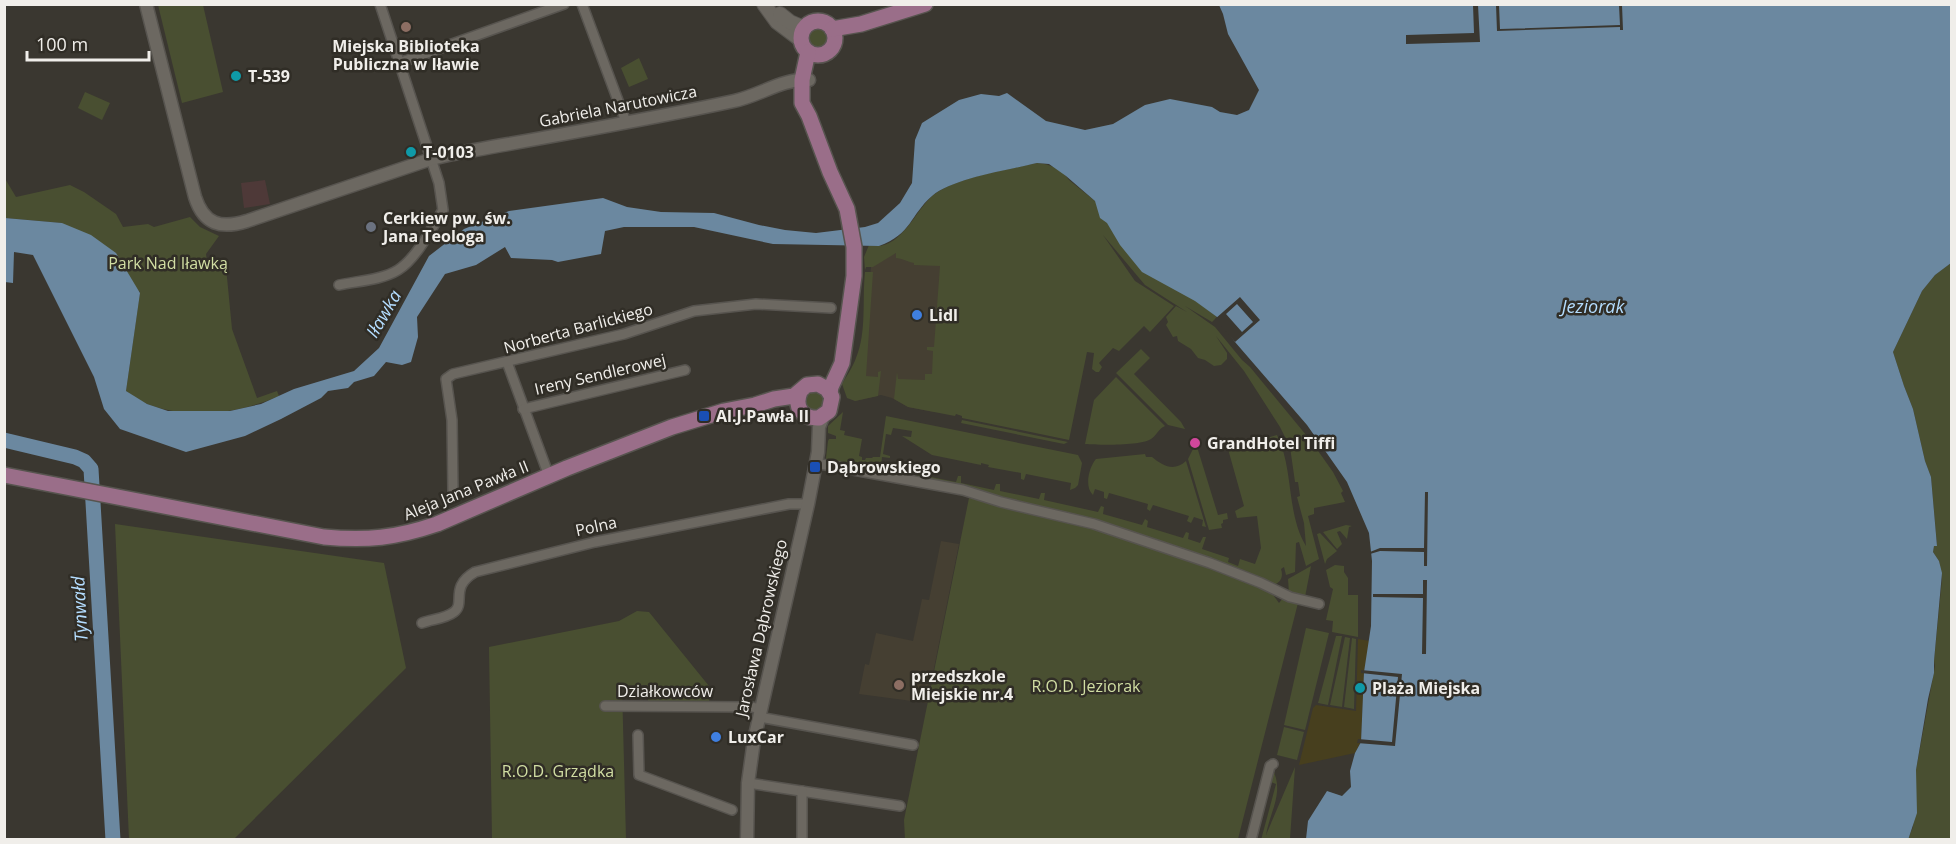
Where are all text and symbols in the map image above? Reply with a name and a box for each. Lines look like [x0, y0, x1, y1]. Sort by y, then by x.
marker: Miejska Biblioteka Publiczna w Iławie [399, 20, 413, 34]
scale bar [27, 24, 148, 62]
text: 100 m [36, 32, 88, 56]
place label: Miejska Biblioteka Publiczna w Iławie [332, 35, 480, 75]
place label: T-539 [248, 65, 290, 87]
marker: T-539 [229, 69, 243, 83]
street label: Gabriela Narutowicza [537, 80, 699, 132]
place label: T-0103 [423, 141, 474, 163]
marker: T-0103 [404, 145, 418, 159]
place label: Cerkiew pw. św. Jana Teologa [381, 207, 511, 247]
marker: Cerkiew pw. św. Jana Teologa [364, 220, 378, 234]
park label: Park Nad Iławką [108, 252, 228, 274]
water label: Iławka [360, 285, 406, 342]
water label: Jeziorak [1559, 294, 1625, 318]
street label: Norberta Barlickiego [501, 298, 655, 358]
place label: Lidl [929, 304, 958, 326]
marker: Lidl [910, 308, 924, 322]
street label: Ireny Sendlerowej [532, 348, 668, 400]
place label: Al.J.Pawła II [716, 405, 809, 427]
marker: Al.J.Pawła II [697, 409, 711, 423]
place label: GrandHotel Tiffi [1207, 432, 1335, 454]
marker: GrandHotel Tiffi [1188, 436, 1202, 450]
street label: Aleja Jana Pawła II [400, 455, 532, 525]
place label: Dąbrowskiego [827, 456, 941, 478]
marker: Dąbrowskiego [808, 460, 822, 474]
street label: Polna [573, 511, 619, 541]
street label: Jarosława Dąbrowskiego [729, 537, 792, 721]
water label: Tynwałd [65, 575, 93, 642]
place label: przedszkole Miejskie nr.4 [911, 665, 1013, 705]
park label: R.O.D. Jeziorak [1032, 675, 1141, 697]
place label: Plaża Miejska [1372, 677, 1480, 699]
marker: przedszkole Miejskie nr.4 [892, 678, 906, 692]
street label: Działkowców [617, 680, 714, 702]
marker: Plaża Miejska [1353, 681, 1367, 695]
place label: LuxCar [728, 726, 784, 748]
marker: LuxCar [709, 730, 723, 744]
park label: R.O.D. Grządka [502, 760, 614, 782]

